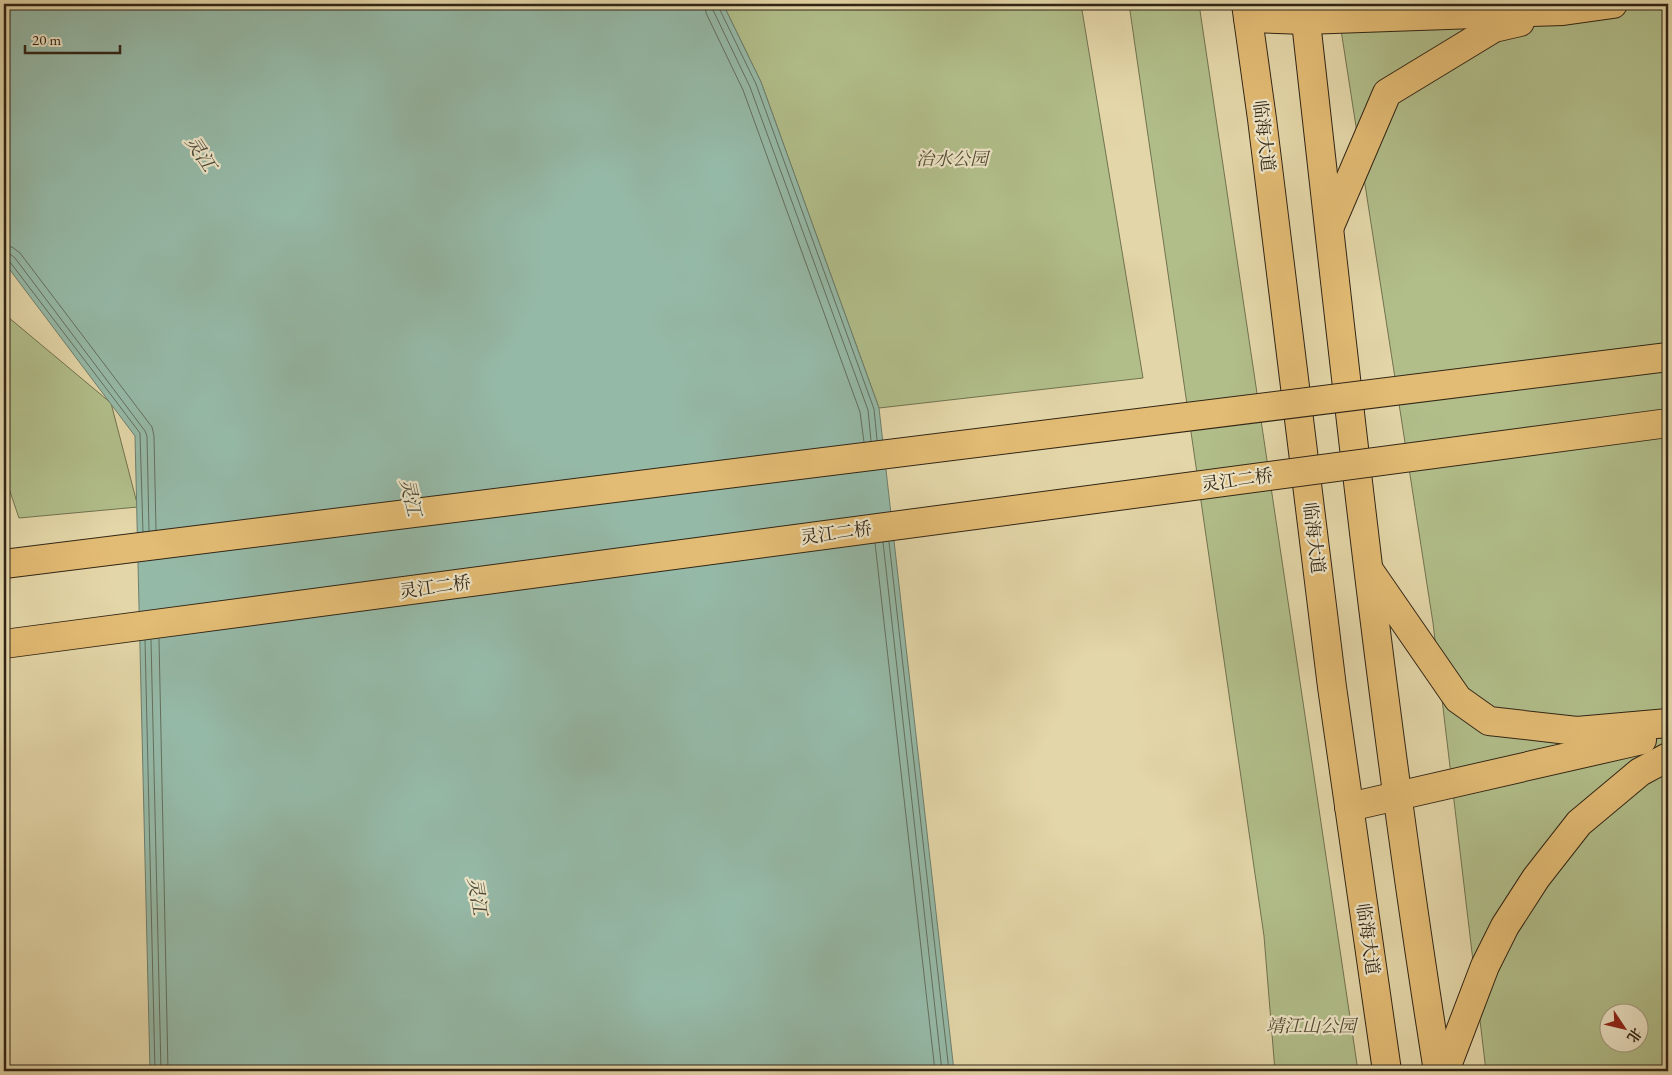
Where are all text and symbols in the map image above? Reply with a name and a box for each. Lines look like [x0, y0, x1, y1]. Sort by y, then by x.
scale bar [25, 22, 120, 54]
text: 20 m [32, 30, 61, 49]
street label: 临海大道 [1249, 99, 1280, 173]
water label: 灵江 [180, 131, 223, 179]
park label: 治水公园 [916, 147, 991, 170]
street label: 灵江二桥 [1200, 463, 1274, 496]
water label: 灵江 [394, 476, 428, 521]
street label: 临海大道 [1299, 501, 1330, 575]
street label: 灵江二桥 [799, 516, 873, 549]
street label: 灵江二桥 [398, 570, 472, 603]
water label: 灵江 [462, 875, 493, 920]
street label: 临海大道 [1352, 902, 1385, 976]
north arrow [1600, 1002, 1650, 1052]
park label: 靖江山公园 [1266, 1014, 1359, 1037]
text: 北 [1623, 1025, 1646, 1046]

